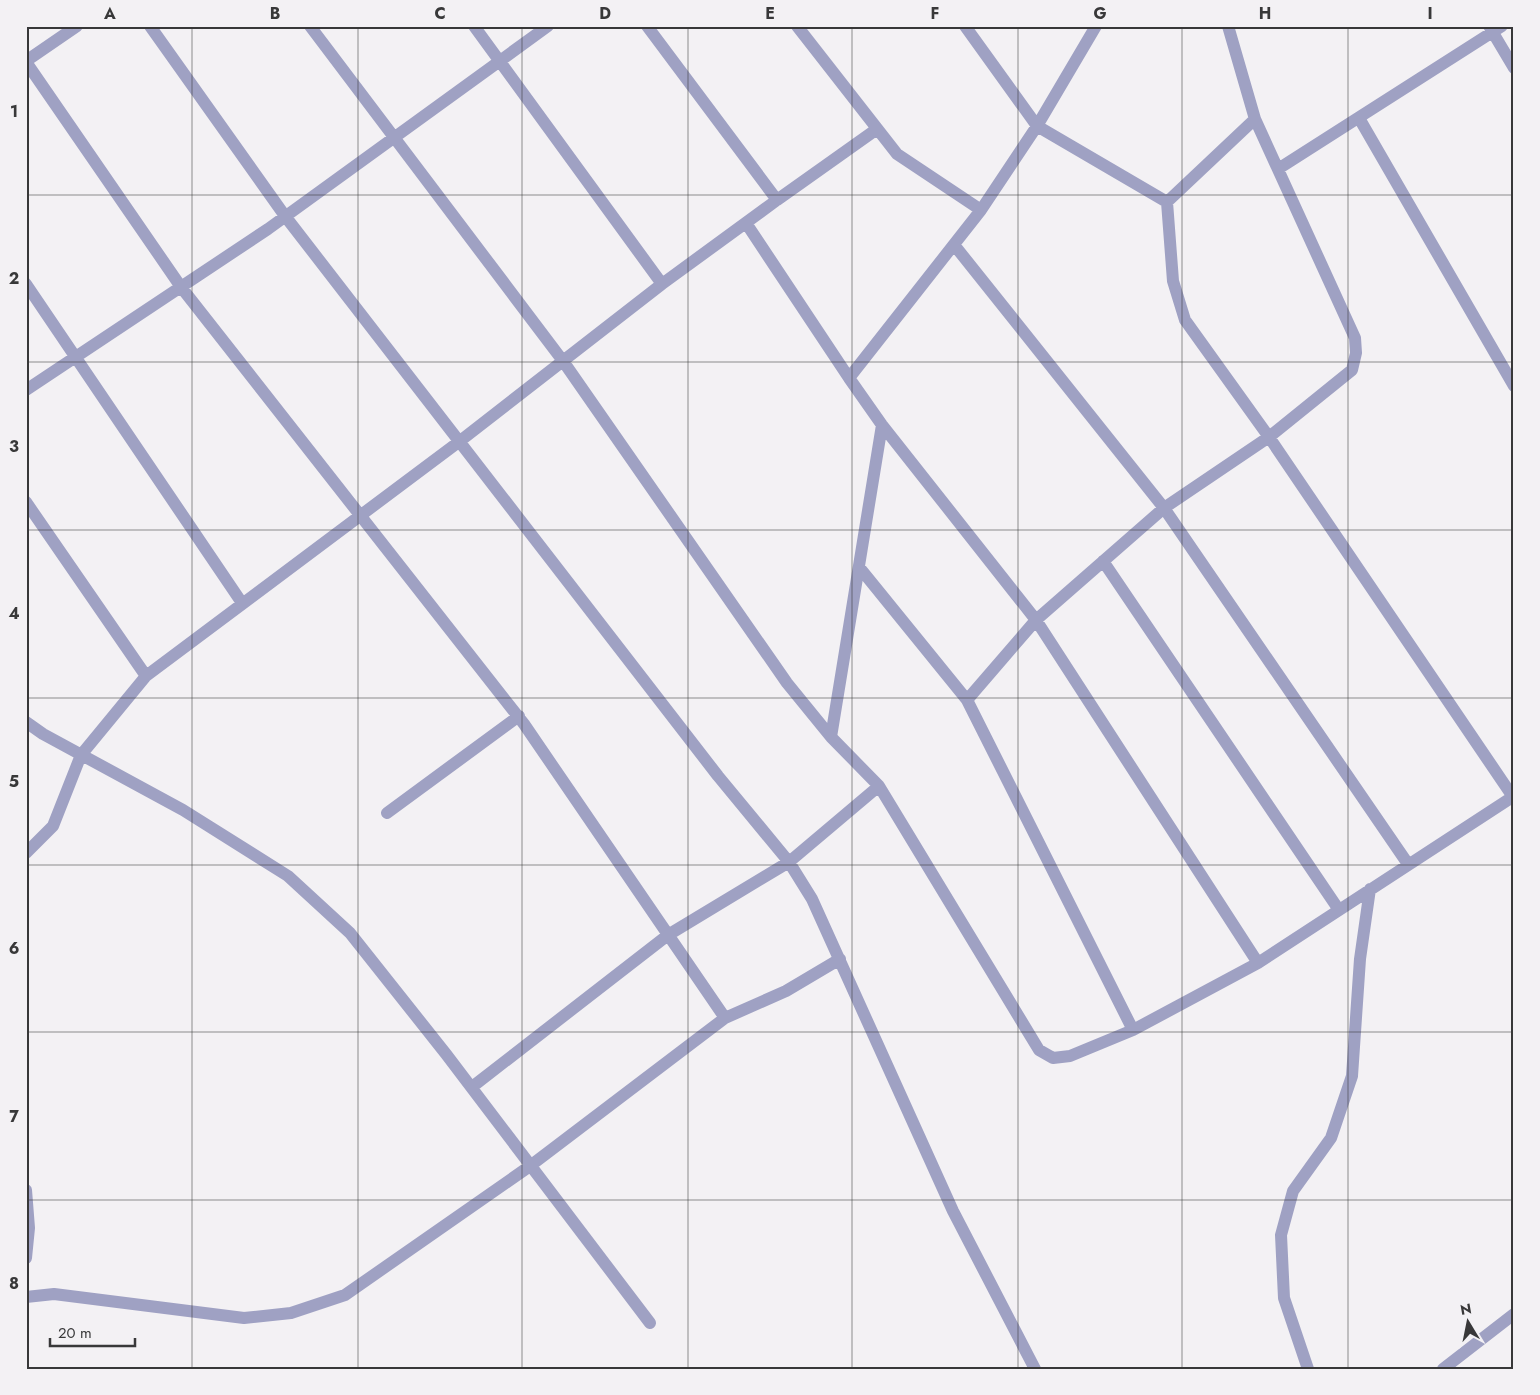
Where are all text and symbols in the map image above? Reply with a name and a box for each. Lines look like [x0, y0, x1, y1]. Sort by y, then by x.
text: A [103, 2, 116, 25]
text: B [270, 2, 280, 25]
text: C [434, 2, 446, 25]
text: D [599, 2, 611, 25]
text: E [765, 2, 775, 25]
text: F [931, 2, 939, 25]
text: G [1093, 2, 1107, 25]
text: H [1259, 2, 1271, 25]
text: I [1427, 2, 1433, 25]
text: 1 [10, 100, 18, 123]
text: 2 [9, 267, 19, 290]
text: 3 [9, 435, 19, 458]
text: 4 [8, 602, 20, 625]
text: 5 [9, 770, 19, 793]
text: 6 [9, 937, 19, 960]
text: 7 [9, 1105, 19, 1128]
text: 8 [9, 1272, 19, 1295]
north arrow [1442, 1298, 1492, 1348]
text: N [1459, 1298, 1473, 1320]
scale bar [50, 1315, 135, 1347]
text: 20 m [58, 1322, 92, 1344]

